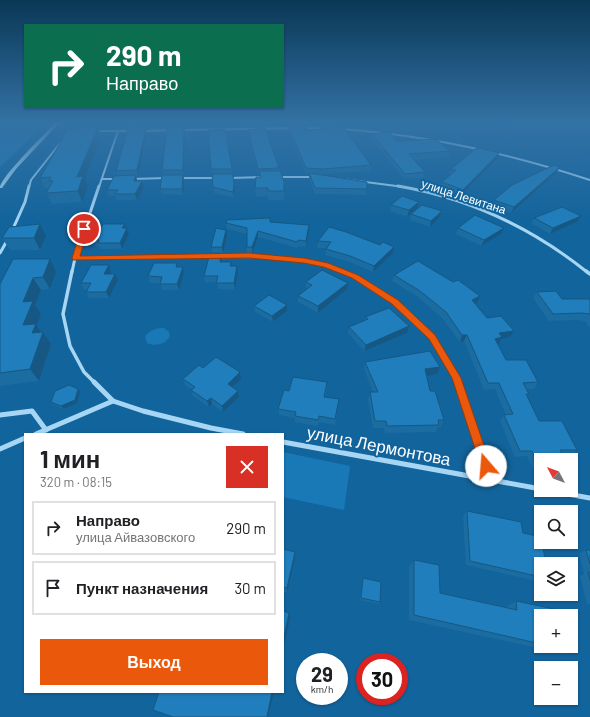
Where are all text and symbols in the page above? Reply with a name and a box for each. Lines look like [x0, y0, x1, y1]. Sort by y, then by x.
text: 290 m [106, 38, 182, 72]
icon: right [40, 40, 92, 92]
text: Направо [106, 72, 178, 94]
street label: улица Левитана [420, 176, 508, 217]
pin [67, 212, 101, 246]
icon: arrive [73, 218, 95, 240]
street label: улица Лермонтова [305, 421, 453, 469]
text: 1 мин [40, 444, 100, 473]
position arrow [465, 445, 507, 487]
button: close [226, 446, 268, 488]
north arrow [534, 453, 578, 497]
map controls [534, 453, 578, 705]
text: 320 m · 08:15 [40, 474, 112, 490]
button: search [534, 505, 578, 549]
text: Направо [76, 511, 140, 529]
icon: right [42, 517, 64, 539]
text: 290 m [226, 519, 266, 537]
text: улица Айвазовского [76, 529, 195, 545]
button: layers [534, 557, 578, 601]
icon: arrive [42, 577, 64, 599]
text: Пункт назначения [76, 579, 208, 597]
text: 30 m [234, 579, 266, 597]
button: + [534, 609, 578, 653]
button: Выход [40, 639, 268, 685]
speed limit sign: 30 [356, 653, 408, 705]
button: − [534, 661, 578, 705]
text: 29 [311, 662, 333, 686]
text: km/h [311, 683, 333, 695]

